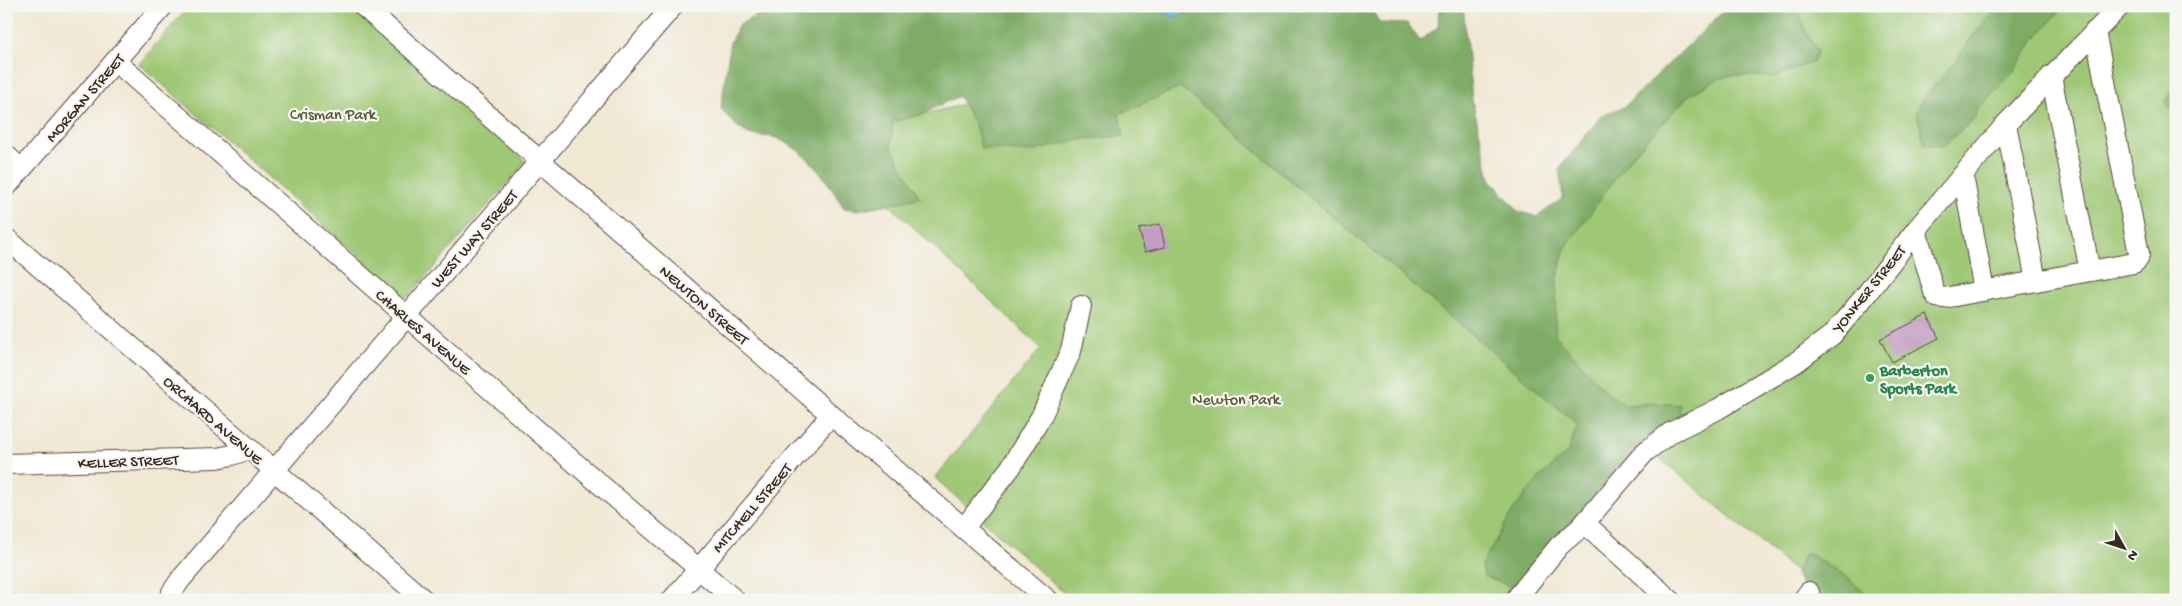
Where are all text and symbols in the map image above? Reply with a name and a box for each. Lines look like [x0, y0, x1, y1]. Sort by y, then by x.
street label: MORGAN STREET [43, 51, 131, 147]
park label: Crisman Park [290, 107, 378, 126]
street label: WEST WAY STREET [428, 187, 524, 293]
street label: YONKER STREET [1829, 242, 1912, 339]
street label: NEWTON STREET [654, 263, 752, 351]
street label: CHARLES AVENUE [370, 287, 474, 381]
place label: Barberton Sports Park [1879, 363, 1958, 400]
marker: Barberton Sports Park [1864, 372, 1876, 384]
street label: ORCHARD AVENUE [158, 373, 266, 471]
park label: Newton Park [1192, 392, 1282, 411]
street label: KELLER STREET [77, 452, 180, 475]
street label: MITCHELL STREET [710, 460, 798, 558]
north arrow [2100, 524, 2150, 574]
text: N [2123, 546, 2141, 564]

